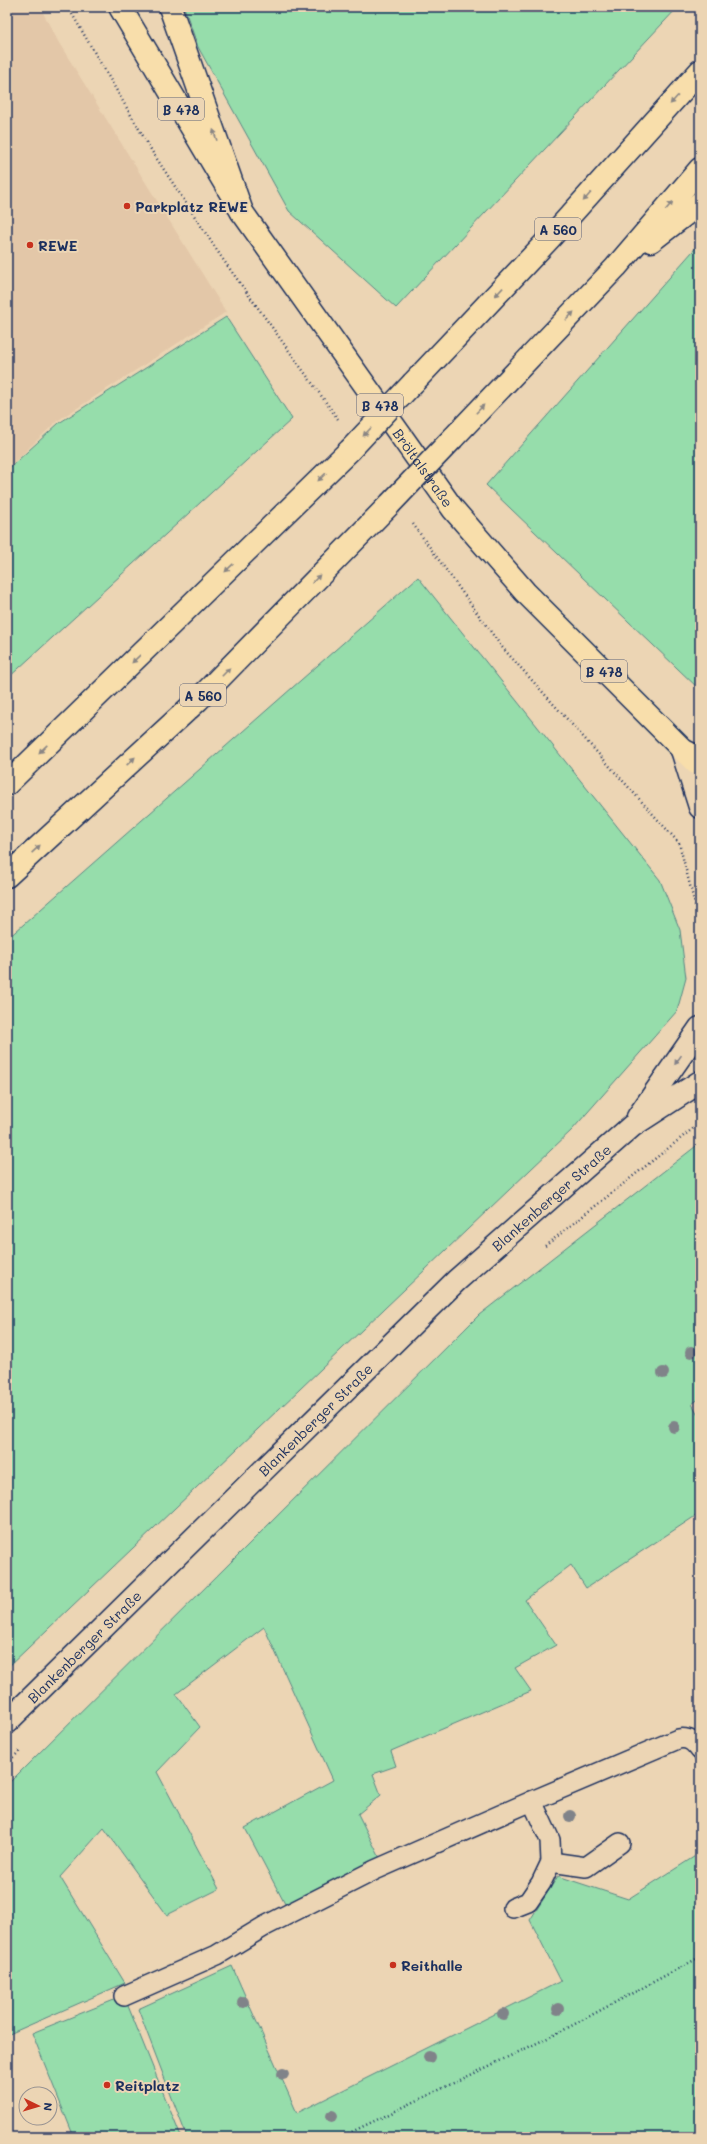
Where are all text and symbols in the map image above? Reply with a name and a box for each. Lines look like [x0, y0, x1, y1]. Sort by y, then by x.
one-way arrow [669, 95, 679, 105]
road number: B 478 [158, 98, 204, 120]
one-way arrow [212, 129, 218, 141]
one-way arrow [583, 192, 592, 201]
place label: Parkplatz REWE [135, 197, 248, 216]
one-way arrow [664, 200, 673, 211]
marker: Parkplatz REWE [122, 201, 132, 211]
road number: A 560 [535, 218, 581, 240]
place label: REWE [38, 236, 78, 255]
marker: REWE [25, 240, 35, 250]
one-way arrow [494, 287, 504, 297]
one-way arrow [565, 311, 574, 320]
road number: B 478 [357, 394, 403, 416]
one-way arrow [475, 405, 484, 414]
street label: Bröltalstraße [389, 424, 458, 511]
one-way arrow [362, 427, 371, 437]
one-way arrow [317, 472, 327, 482]
one-way arrow [224, 563, 234, 573]
one-way arrow [311, 574, 321, 584]
one-way arrow [131, 654, 141, 664]
road number: B 478 [581, 660, 627, 682]
one-way arrow [221, 667, 230, 677]
road number: A 560 [180, 684, 226, 706]
one-way arrow [38, 745, 48, 754]
one-way arrow [126, 757, 137, 766]
one-way arrow [31, 845, 41, 854]
one-way arrow [674, 1055, 682, 1066]
street label: Blankenberger Straße [487, 1140, 615, 1255]
street label: Blankenberger Straße [254, 1359, 376, 1480]
street label: Blankenberger Straße [23, 1586, 145, 1707]
place label: Reithalle [401, 1956, 463, 1975]
marker: Reithalle [388, 1960, 398, 1970]
place label: Reitplatz [115, 2076, 179, 2095]
marker: Reitplatz [102, 2080, 112, 2090]
north arrow [18, 2086, 58, 2126]
text: N [41, 2102, 56, 2112]

